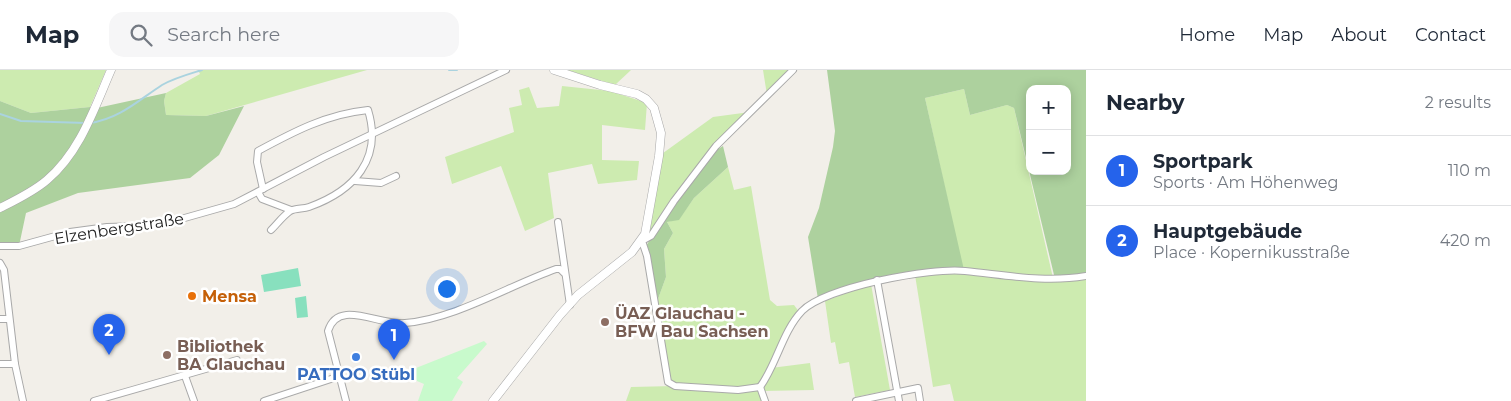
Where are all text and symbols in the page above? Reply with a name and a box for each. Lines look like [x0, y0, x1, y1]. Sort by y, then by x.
search box [109, 12, 459, 57]
text: Map [25, 20, 79, 49]
icon: search [127, 21, 155, 49]
text: Search here [167, 23, 280, 46]
text: Home [1179, 24, 1235, 46]
text: Map [1263, 24, 1303, 46]
text: About [1331, 24, 1387, 46]
text: Contact [1415, 24, 1486, 46]
map controls [1026, 85, 1071, 175]
button: + [1026, 85, 1071, 130]
text: Nearby [1106, 90, 1185, 115]
text: 2 results [1425, 93, 1491, 112]
button: − [1026, 130, 1071, 175]
text: Sportpark [1153, 150, 1253, 173]
text: 1 [1119, 161, 1125, 180]
text: 110 m [1448, 161, 1491, 180]
text: Sports · Am Höhenweg [1153, 173, 1338, 192]
street label: Elzenbergstraße [53, 209, 185, 248]
text: Hauptgebäude [1153, 220, 1302, 243]
text: 2 [1117, 231, 1127, 250]
text: 420 m [1440, 231, 1491, 250]
text: Place · Kopernikusstraße [1153, 243, 1350, 262]
your location [434, 276, 460, 302]
place label: Mensa [202, 287, 257, 306]
marker: Mensa [186, 290, 198, 302]
place label: ÜAZ Glauchau - BFW Bau Sachsen [615, 304, 768, 341]
pin: 2 [93, 314, 125, 355]
marker: ÜAZ Glauchau - BFW Bau Sachsen [599, 316, 611, 328]
pin: 1 [378, 319, 410, 360]
place label: Bibliothek BA Glauchau [177, 337, 285, 374]
marker: Bibliothek BA Glauchau [161, 349, 173, 361]
marker: PATTOO Stübl [350, 351, 362, 363]
place label: PATTOO Stübl [297, 365, 415, 384]

